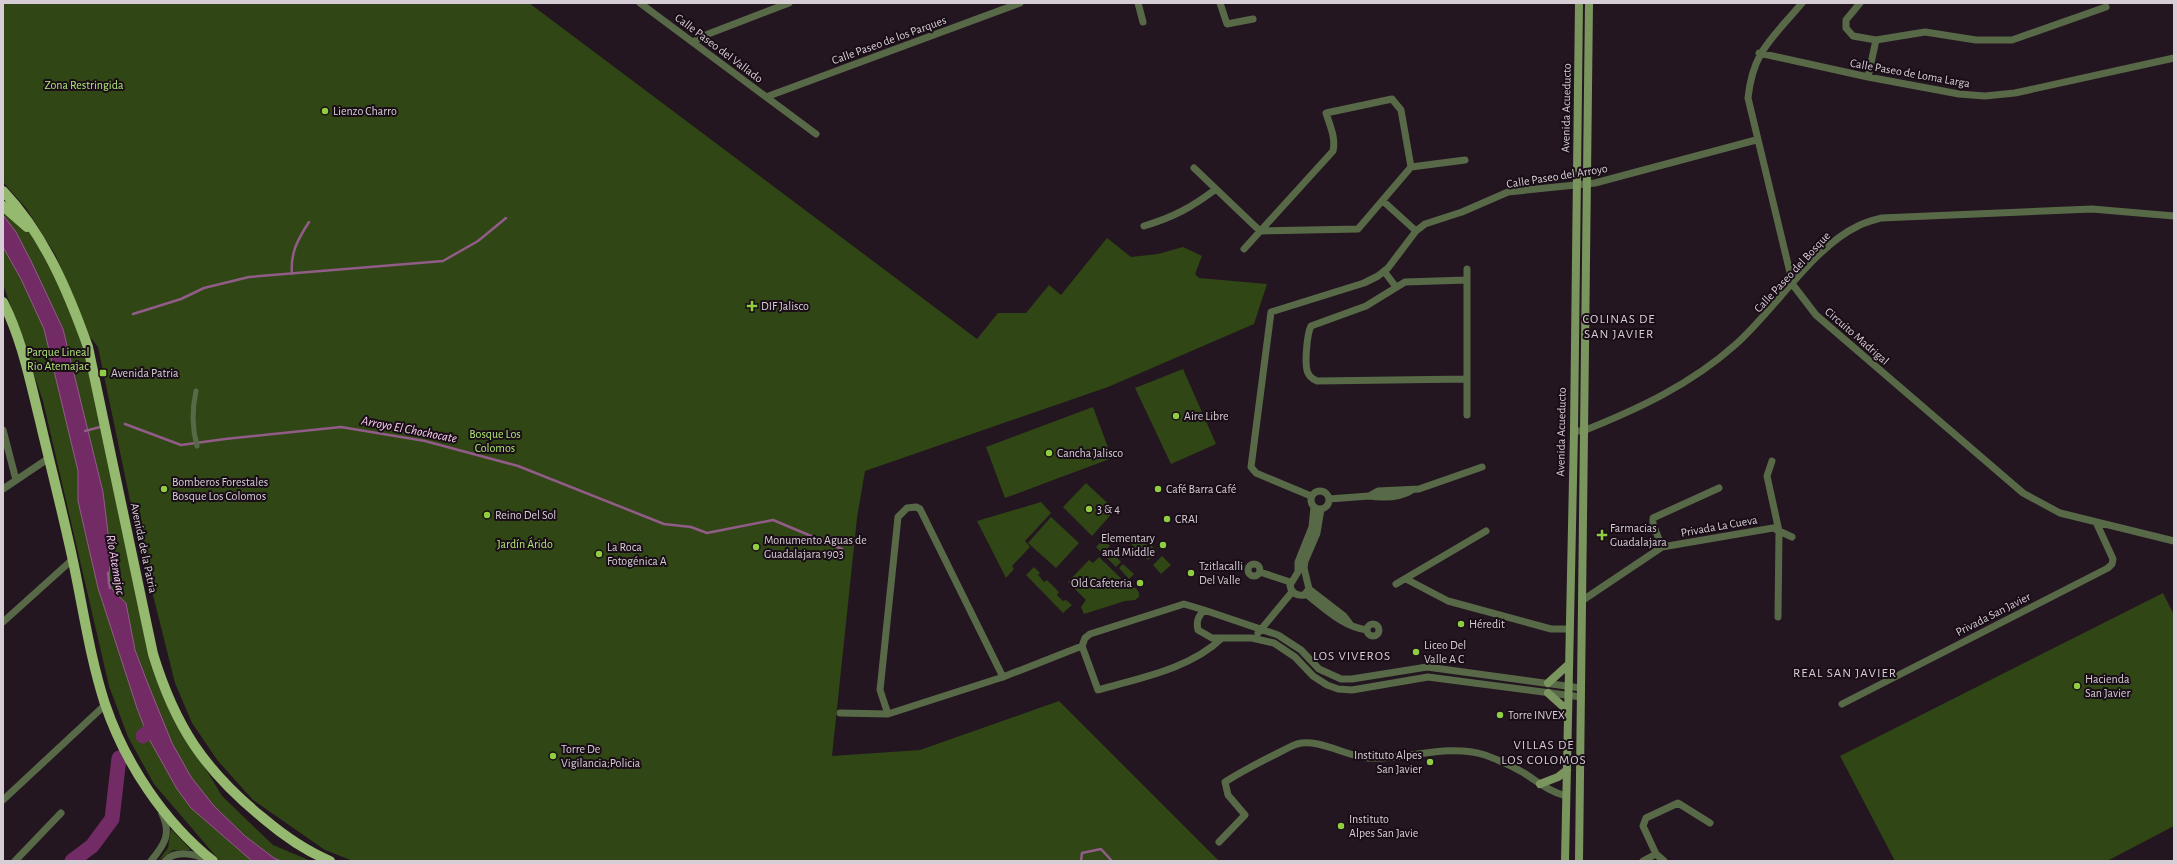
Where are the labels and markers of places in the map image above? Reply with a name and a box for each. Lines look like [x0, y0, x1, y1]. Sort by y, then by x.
place label: Lienzo Charro [333, 105, 397, 117]
marker: Lienzo Charro [320, 106, 330, 116]
marker: DIF Jalisco [746, 300, 758, 312]
place label: DIF Jalisco [761, 300, 809, 312]
place label: Avenida Patria [111, 367, 179, 379]
marker: Avenida Patria [98, 368, 108, 378]
place label: Aire Libre [1184, 410, 1229, 422]
marker: Aire Libre [1171, 411, 1181, 421]
place label: Cancha Jalisco [1057, 447, 1123, 459]
marker: Cancha Jalisco [1044, 448, 1054, 458]
place label: Bomberos Forestales Bosque Los Colomos [172, 476, 268, 502]
place label: Café Barra Café [1166, 483, 1236, 495]
marker: Bomberos Forestales Bosque Los Colomos [159, 484, 169, 494]
marker: Café Barra Café [1153, 484, 1163, 494]
place label: 3 & 4 [1097, 503, 1120, 515]
marker: 3 & 4 [1084, 504, 1094, 514]
place label: Reino Del Sol [495, 509, 556, 521]
marker: Reino Del Sol [482, 510, 492, 520]
place label: CRAI [1175, 513, 1198, 525]
marker: CRAI [1162, 514, 1172, 524]
place label: Farmacias Guadalajara [1610, 522, 1667, 549]
marker: Farmacias Guadalajara [1597, 530, 1607, 540]
place label: Elementary and Middle [1101, 532, 1155, 558]
place label: Monumento Aguas de Guadalajara 1903 [764, 534, 867, 561]
marker: Elementary and Middle [1158, 540, 1168, 550]
place label: La Roca Fotogénica A [607, 541, 667, 567]
marker: Monumento Aguas de Guadalajara 1903 [751, 542, 761, 552]
marker: La Roca Fotogénica A [594, 549, 604, 559]
place label: Tzitlacalli Del Valle [1199, 560, 1243, 586]
marker: Tzitlacalli Del Valle [1186, 568, 1196, 578]
place label: Old Cafeteria [1071, 577, 1132, 589]
marker: Old Cafeteria [1135, 578, 1145, 588]
place label: Héredit [1469, 618, 1505, 630]
marker: Héredit [1456, 619, 1466, 629]
place label: Liceo Del Valle A C [1424, 639, 1466, 665]
marker: Liceo Del Valle A C [1411, 647, 1421, 657]
place label: Hacienda San Javier [2085, 673, 2130, 699]
marker: Hacienda San Javier [2072, 681, 2082, 691]
place label: Torre INVEX [1508, 709, 1565, 721]
marker: Torre INVEX [1495, 710, 1505, 720]
place label: Torre De Vigilancia;Policia [561, 743, 641, 769]
place label: Instituto Alpes San Javier [1354, 749, 1422, 775]
marker: Torre De Vigilancia;Policia [548, 751, 558, 761]
marker: Instituto Alpes San Javier [1425, 757, 1435, 767]
place label: Instituto Alpes San Javie [1349, 813, 1418, 839]
marker: Instituto Alpes San Javie [1336, 821, 1346, 831]

